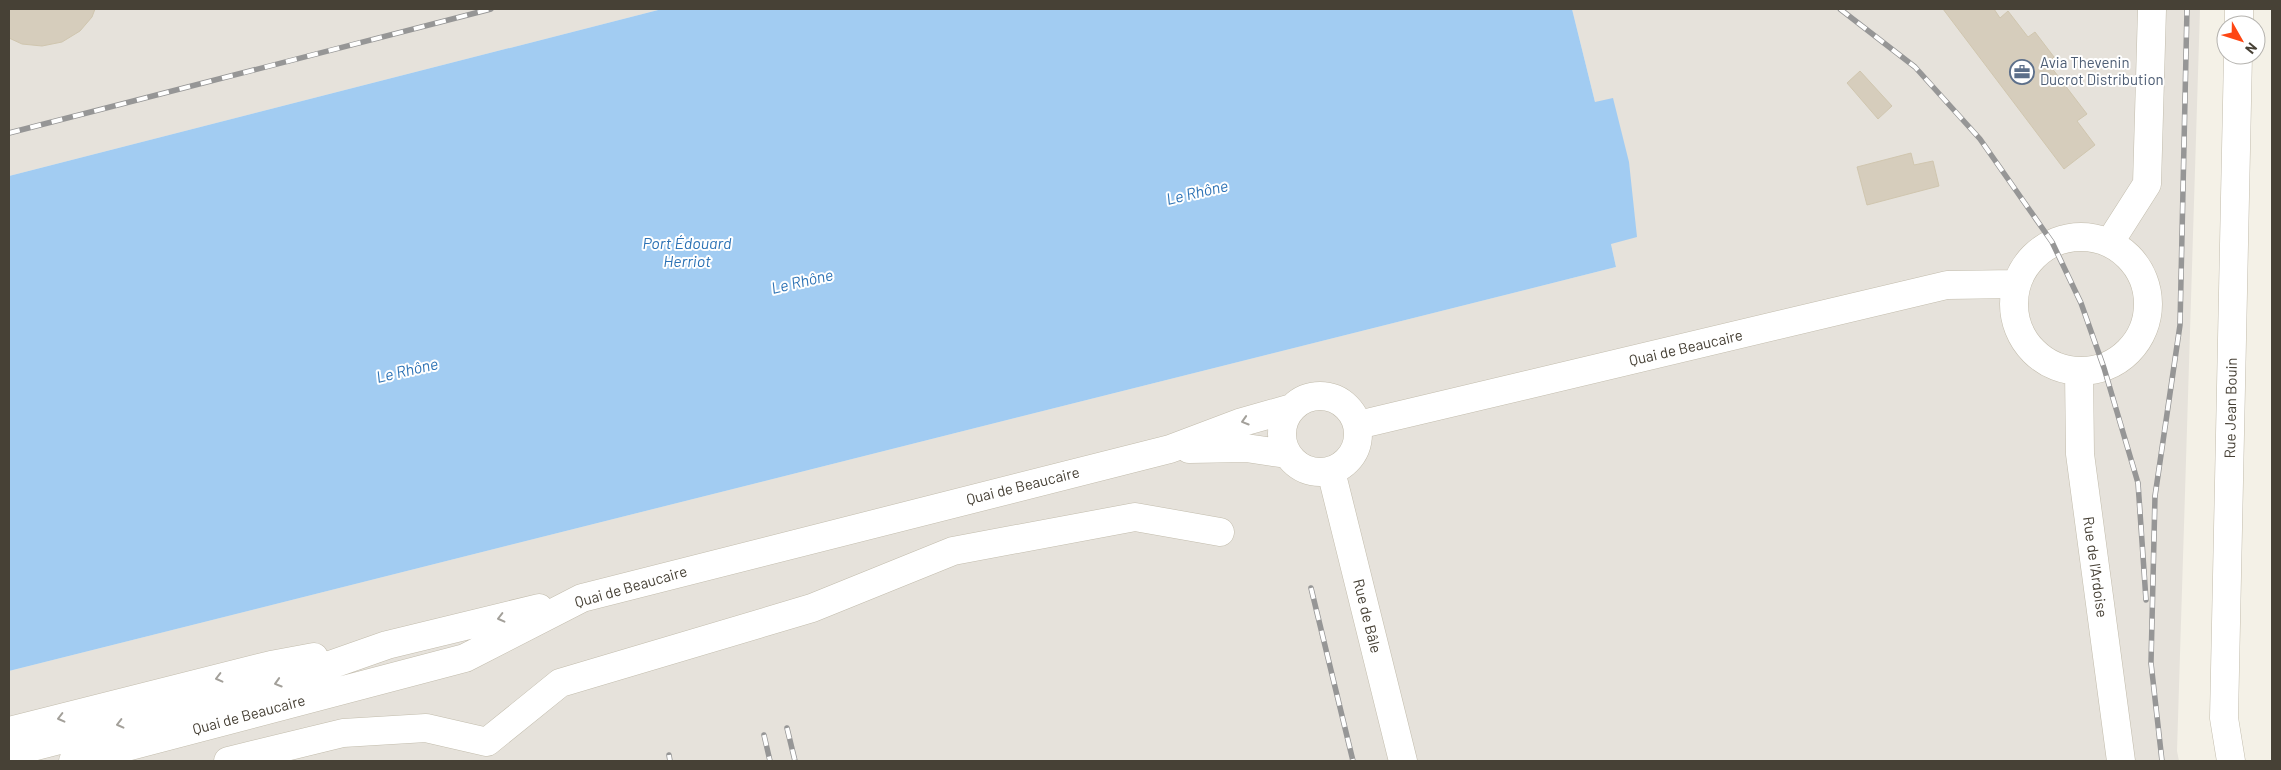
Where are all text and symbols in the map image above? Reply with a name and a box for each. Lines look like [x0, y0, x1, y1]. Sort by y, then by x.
north arrow [2216, 15, 2266, 65]
text: N [2242, 40, 2261, 57]
place label: Avia Thevenin Ducrot Distribution [2040, 53, 2164, 88]
office icon: Avia Thevenin Ducrot Distribution [2009, 59, 2035, 85]
water label: Le Rhône [1164, 175, 1230, 208]
water label: Port Édouard Herriot [642, 233, 732, 270]
water label: Le Rhône [769, 264, 835, 297]
street label: Quai de Beaucaire [1627, 325, 1744, 369]
water label: Le Rhône [374, 353, 440, 386]
street label: Rue Jean Bouin [2220, 357, 2240, 459]
one-way arrow [1242, 416, 1250, 426]
street label: Quai de Beaucaire [964, 462, 1081, 508]
street label: Rue de l'Ardoise [2080, 515, 2112, 619]
street label: Quai de Beaucaire [572, 561, 689, 611]
street label: Rue de Bâle [1350, 577, 1386, 655]
one-way arrow [496, 612, 505, 623]
one-way arrow [214, 672, 223, 683]
one-way arrow [274, 678, 282, 688]
street label: Quai de Beaucaire [190, 690, 307, 738]
one-way arrow [57, 712, 66, 723]
one-way arrow [116, 718, 125, 729]

